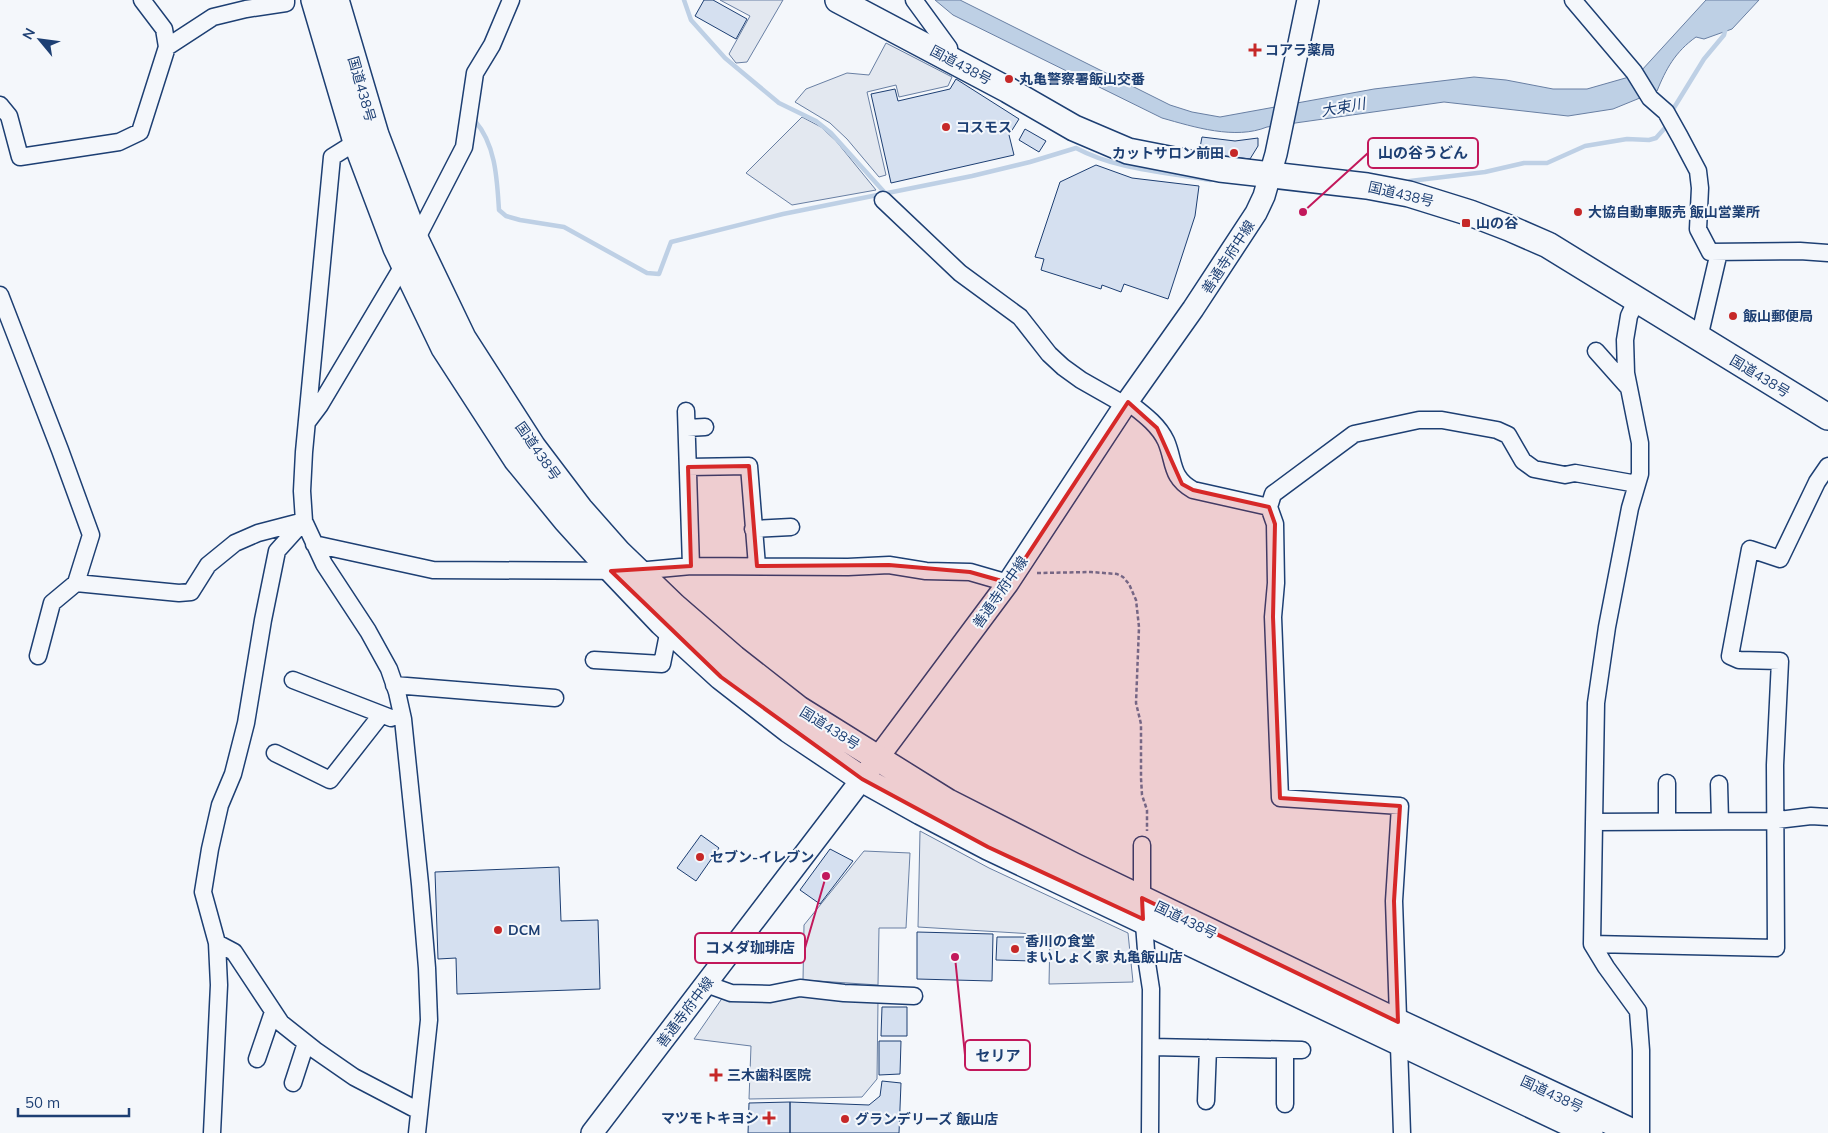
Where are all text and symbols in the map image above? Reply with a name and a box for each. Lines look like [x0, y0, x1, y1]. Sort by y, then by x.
north arrow [15, 15, 65, 65]
text: N [18, 25, 39, 43]
street label: 国道438号 [927, 41, 995, 89]
place label: コアラ薬局 [1265, 41, 1335, 59]
marker: コアラ薬局 [1249, 44, 1261, 56]
street label: 国道438号 [344, 54, 380, 124]
place label: 丸亀警察署飯山交番 [1019, 70, 1145, 88]
marker: 丸亀警察署飯山交番 [1003, 73, 1015, 85]
water label: 大束川 [1319, 93, 1369, 120]
place label: コスモス [956, 118, 1012, 136]
marker: コスモス [940, 121, 952, 133]
callout: 山の谷うどん [1368, 138, 1478, 168]
text: 山の谷うどん [1378, 143, 1468, 162]
place label: カットサロン前田 [1112, 144, 1224, 162]
marker: カットサロン前田 [1228, 147, 1240, 159]
street label: 国道438号 [1366, 178, 1436, 210]
place label: 大協自動車販売 飯山営業所 [1588, 203, 1760, 221]
marker: 大協自動車販売 飯山営業所 [1572, 206, 1584, 218]
place label: 山の谷 [1476, 214, 1519, 232]
street label: 善通寺府中線 [1198, 217, 1258, 297]
marker: 山の谷 [1460, 217, 1472, 229]
place label: 飯山郵便局 [1743, 307, 1813, 325]
marker: 飯山郵便局 [1727, 310, 1739, 322]
street label: 国道438号 [1727, 351, 1793, 401]
street label: 国道438号 [511, 418, 565, 484]
street label: 善通寺府中線 [969, 552, 1031, 632]
street label: 国道438号 [797, 703, 863, 753]
place label: セブン-イレブン [710, 848, 814, 866]
marker: セブン-イレブン [694, 851, 706, 863]
street label: 国道438号 [1152, 897, 1220, 943]
place label: DCM [508, 921, 540, 939]
marker: DCM [492, 924, 504, 936]
place label: 香川の食堂 まいしょく家 丸亀飯山店 [1025, 932, 1183, 966]
callout: コメダ珈琲店 [695, 933, 805, 963]
text: コメダ珈琲店 [705, 938, 795, 957]
marker: 香川の食堂 まいしょく家 丸亀飯山店 [1009, 943, 1021, 955]
street label: 善通寺府中線 [653, 973, 717, 1051]
callout: セリア [965, 1040, 1030, 1070]
text: セリア [975, 1046, 1021, 1065]
place label: 三木歯科医院 [727, 1066, 811, 1084]
marker: 三木歯科医院 [709, 1068, 723, 1082]
street label: 国道438号 [1518, 1072, 1586, 1116]
scale bar [18, 1086, 129, 1118]
text: 50 m [25, 1093, 60, 1112]
place label: マツモトキヨシ [661, 1109, 759, 1127]
place label: グランデリーズ 飯山店 [855, 1110, 998, 1128]
marker: マツモトキヨシ [763, 1112, 775, 1124]
marker: グランデリーズ 飯山店 [839, 1113, 851, 1125]

